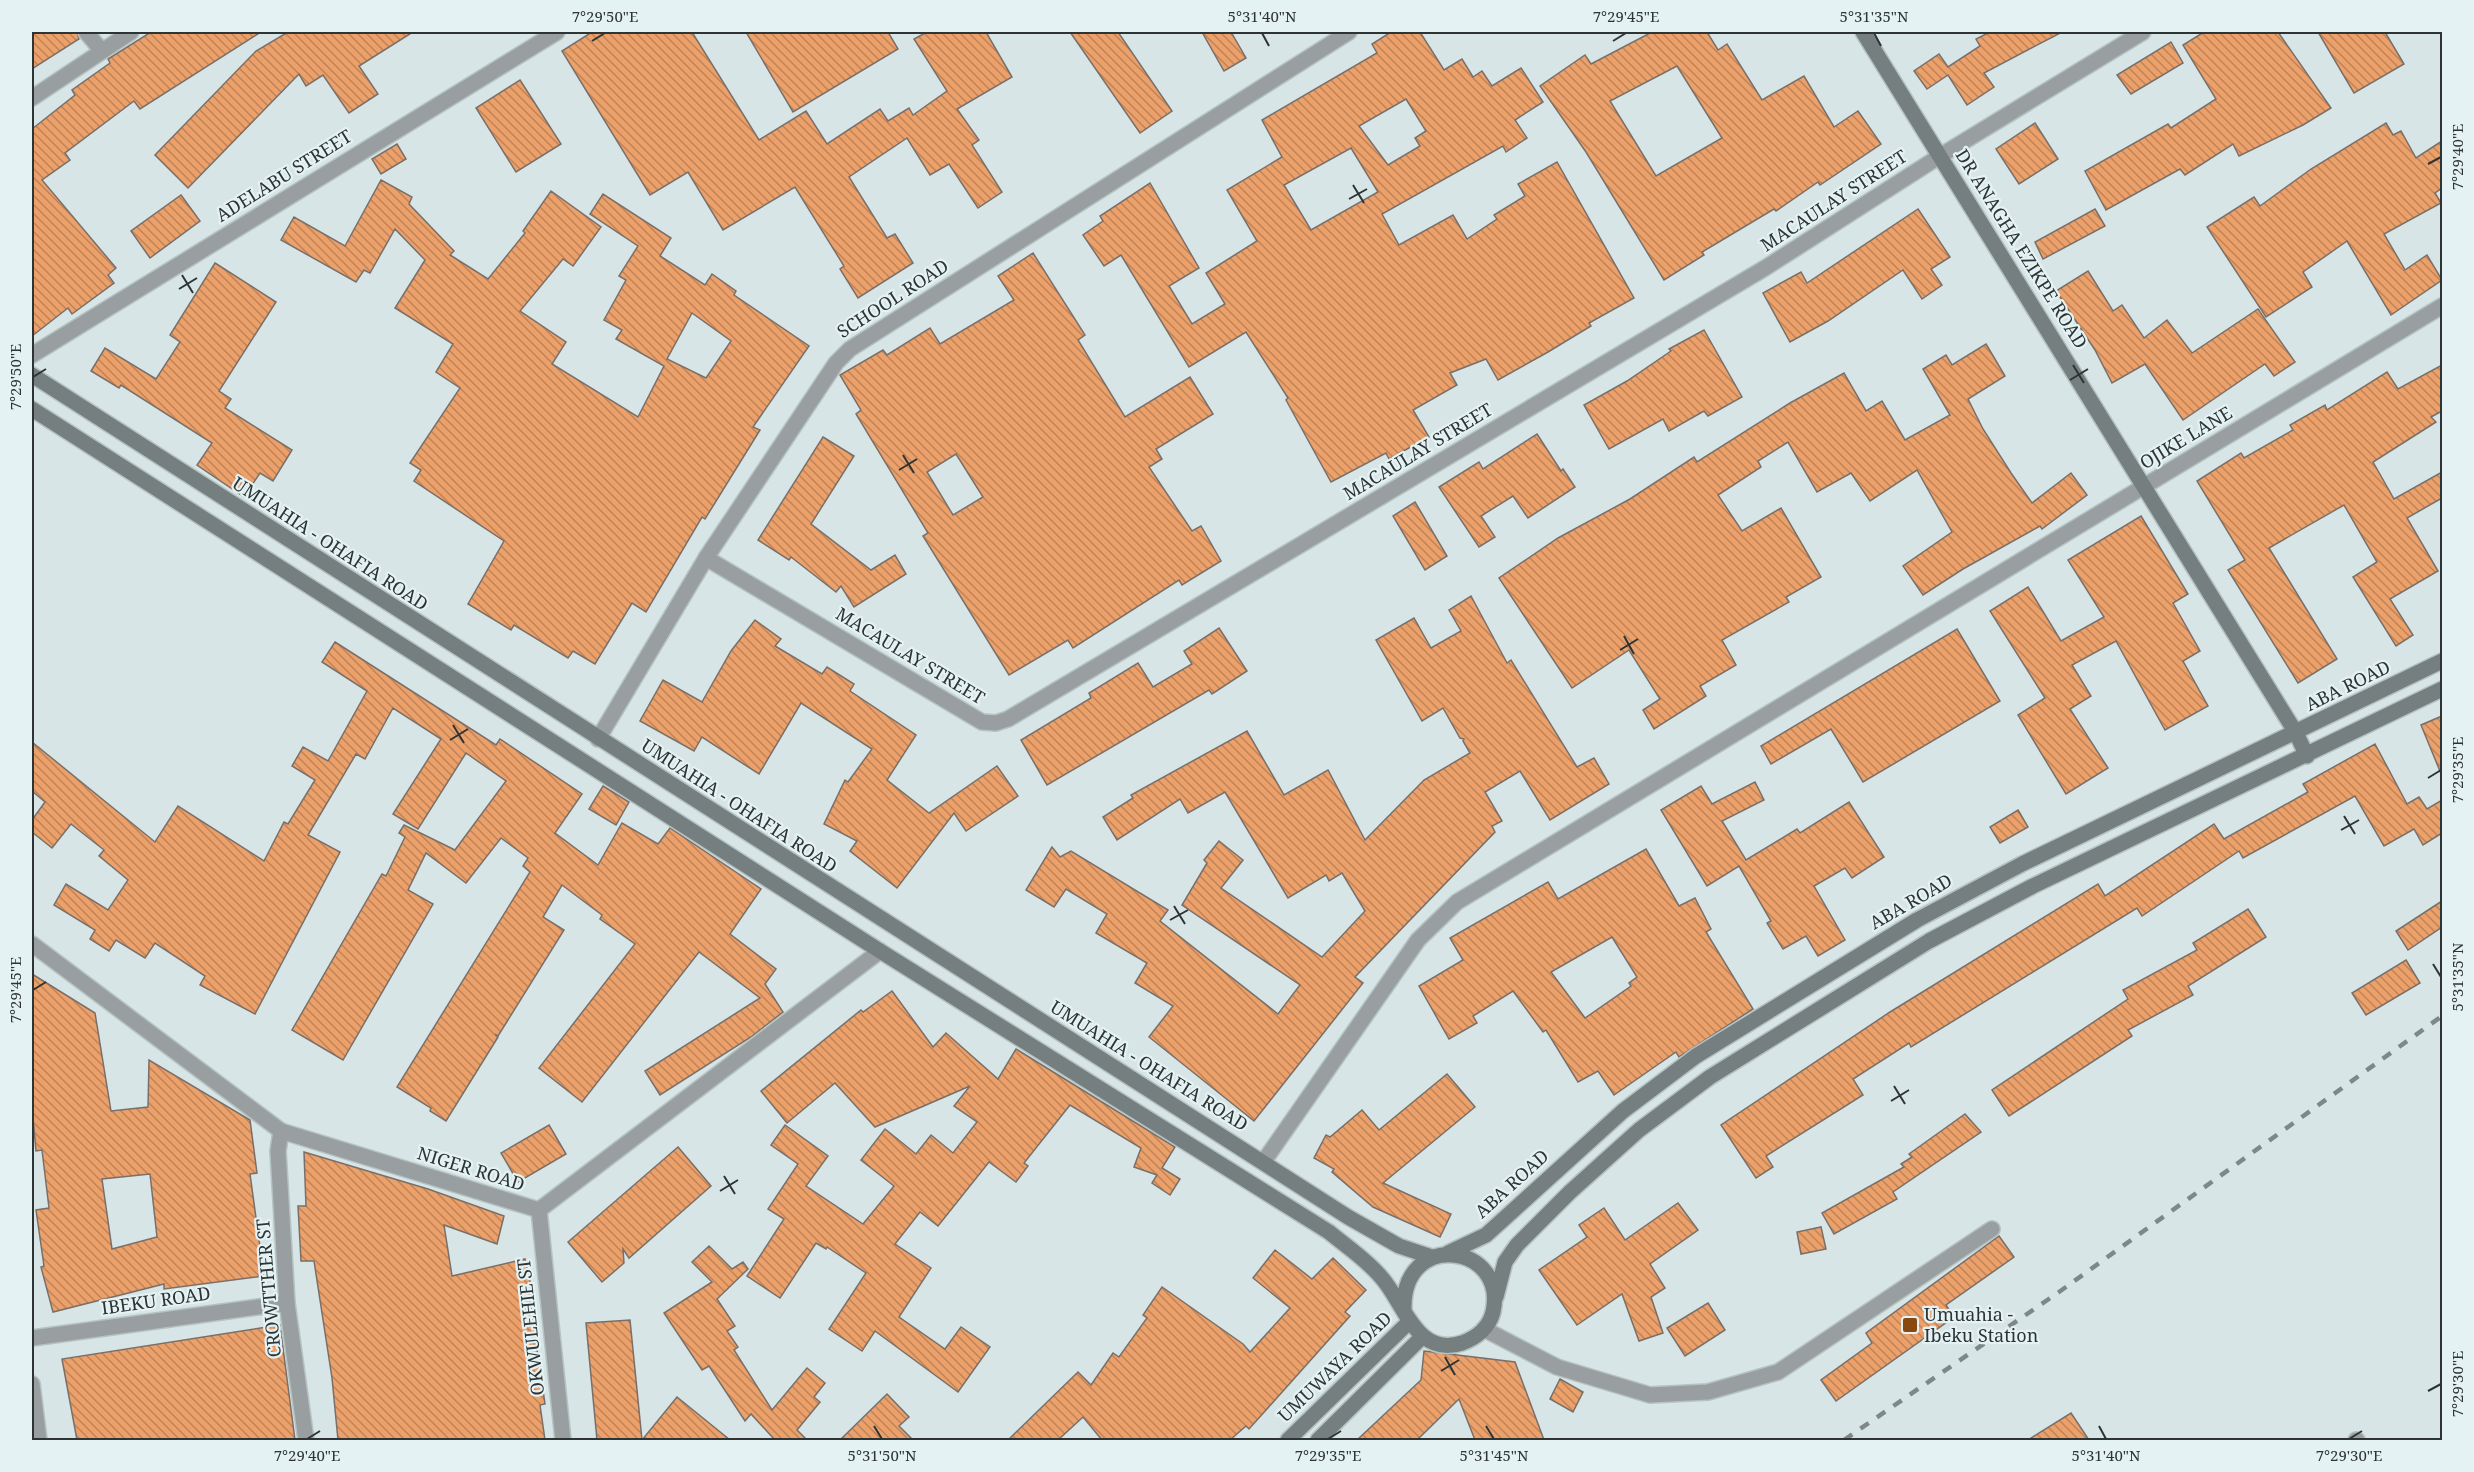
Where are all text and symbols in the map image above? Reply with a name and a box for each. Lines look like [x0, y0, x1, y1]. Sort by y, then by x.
text: 7°29'50"E [572, 6, 638, 26]
text: 5°31'40"N [1228, 6, 1297, 26]
text: 7°29'45"E [1593, 6, 1659, 26]
text: 5°31'35"N [1840, 6, 1909, 26]
street label: ADELABU STREET [211, 124, 356, 227]
text: 7°29'40"E [2447, 124, 2467, 190]
street label: MACAULAY STREET [1756, 144, 1911, 256]
street label: DR ANAGHA EZIKPE ROAD [1950, 144, 2093, 353]
street label: SCHOOL ROAD [832, 253, 953, 343]
text: 7°29'50"E [5, 344, 25, 410]
street label: MACAULAY STREET [1339, 397, 1496, 505]
street label: OJIKE LANE [2135, 400, 2236, 474]
street label: UMUAHIA - OHAFIA ROAD [228, 471, 433, 615]
street label: MACAULAY STREET [832, 601, 989, 709]
street label: ABA ROAD [2301, 654, 2394, 716]
street label: UMUAHIA - OHAFIA ROAD [637, 733, 842, 877]
text: 7°29'35"E [2447, 737, 2467, 803]
street label: ABA ROAD [1865, 868, 1956, 934]
text: 5°31'35"N [2447, 942, 2467, 1011]
text: 7°29'45"E [5, 957, 25, 1023]
street label: UMUAHIA - OHAFIA ROAD [1046, 994, 1253, 1136]
street label: NIGER ROAD [415, 1140, 528, 1196]
street label: ABA ROAD [1469, 1144, 1553, 1223]
street label: CROWTTHER ST [250, 1218, 286, 1358]
street label: OKWULEHIE ST [511, 1258, 549, 1397]
street label: IBEKU ROAD [100, 1280, 212, 1320]
place label: Umuahia - Ibeku Station [1924, 1302, 2039, 1347]
street label: UMUWAYA ROAD [1272, 1306, 1396, 1427]
marker: Umuahia - Ibeku Station [1901, 1316, 1919, 1334]
text: 7°29'30"E [2447, 1351, 2467, 1417]
text: 7°29'40"E [274, 1445, 340, 1465]
text: 5°31'50"N [848, 1445, 917, 1465]
text: 7°29'35"E [1295, 1445, 1361, 1465]
text: 5°31'45"N [1460, 1445, 1529, 1465]
text: 5°31'40"N [2072, 1445, 2141, 1465]
text: 7°29'30"E [2316, 1445, 2382, 1465]

